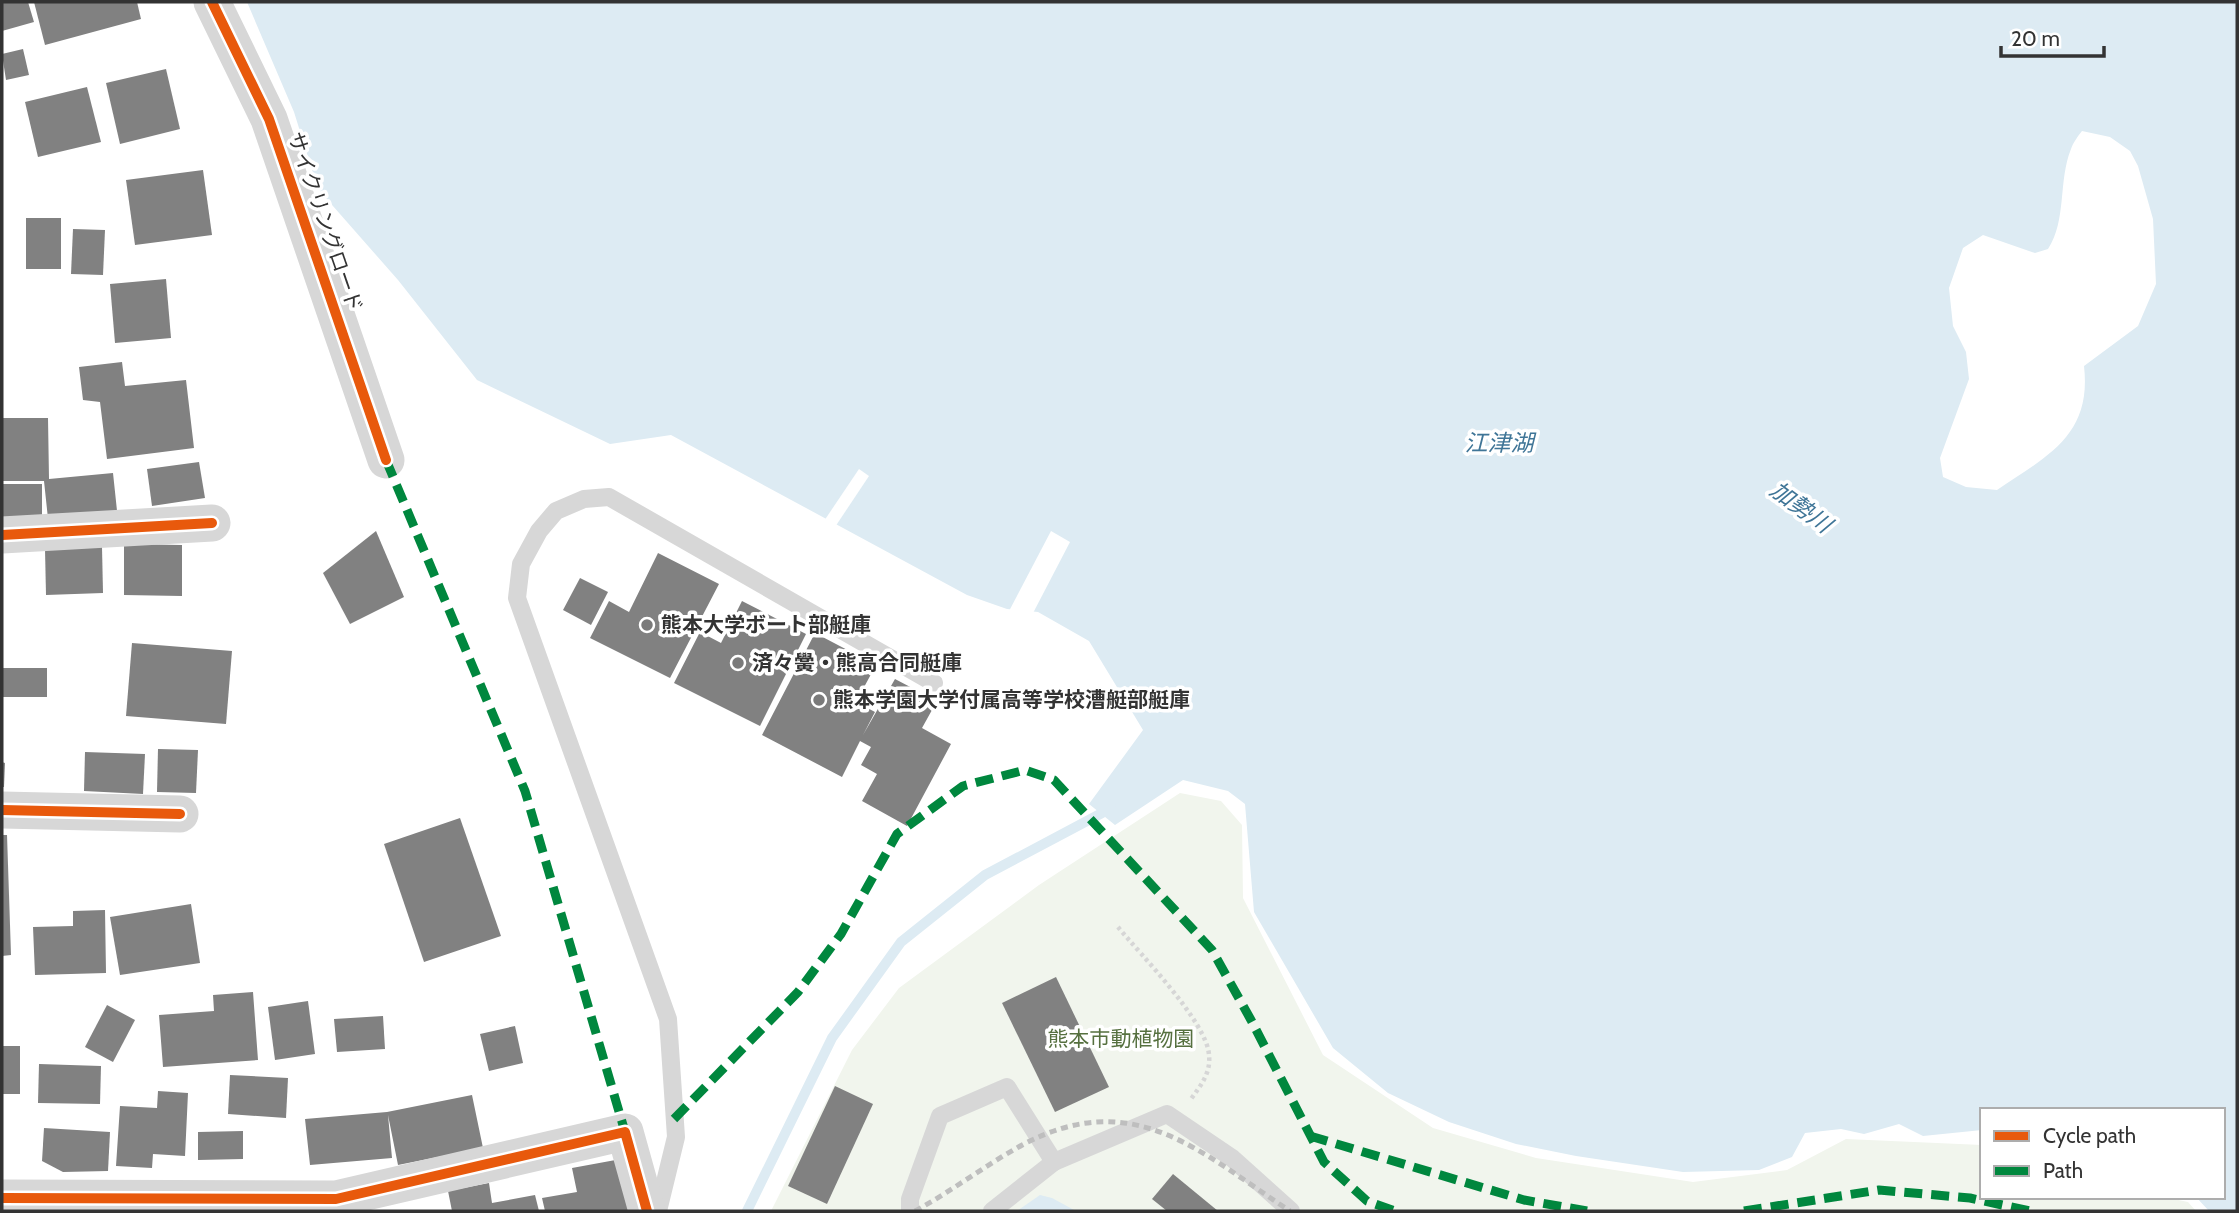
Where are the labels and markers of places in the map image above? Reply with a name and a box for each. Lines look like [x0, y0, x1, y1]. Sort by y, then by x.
place label: 熊本大学ボート部艇庫 [661, 612, 871, 637]
marker: 熊本大学ボート部艇庫 [639, 617, 655, 633]
place label: 済々黌・熊高合同艇庫 [752, 650, 962, 675]
marker: 済々黌・熊高合同艇庫 [730, 655, 746, 671]
place label: 熊本学園大学付属高等学校漕艇部艇庫 [833, 687, 1190, 712]
marker: 熊本学園大学付属高等学校漕艇部艇庫 [811, 692, 827, 708]

